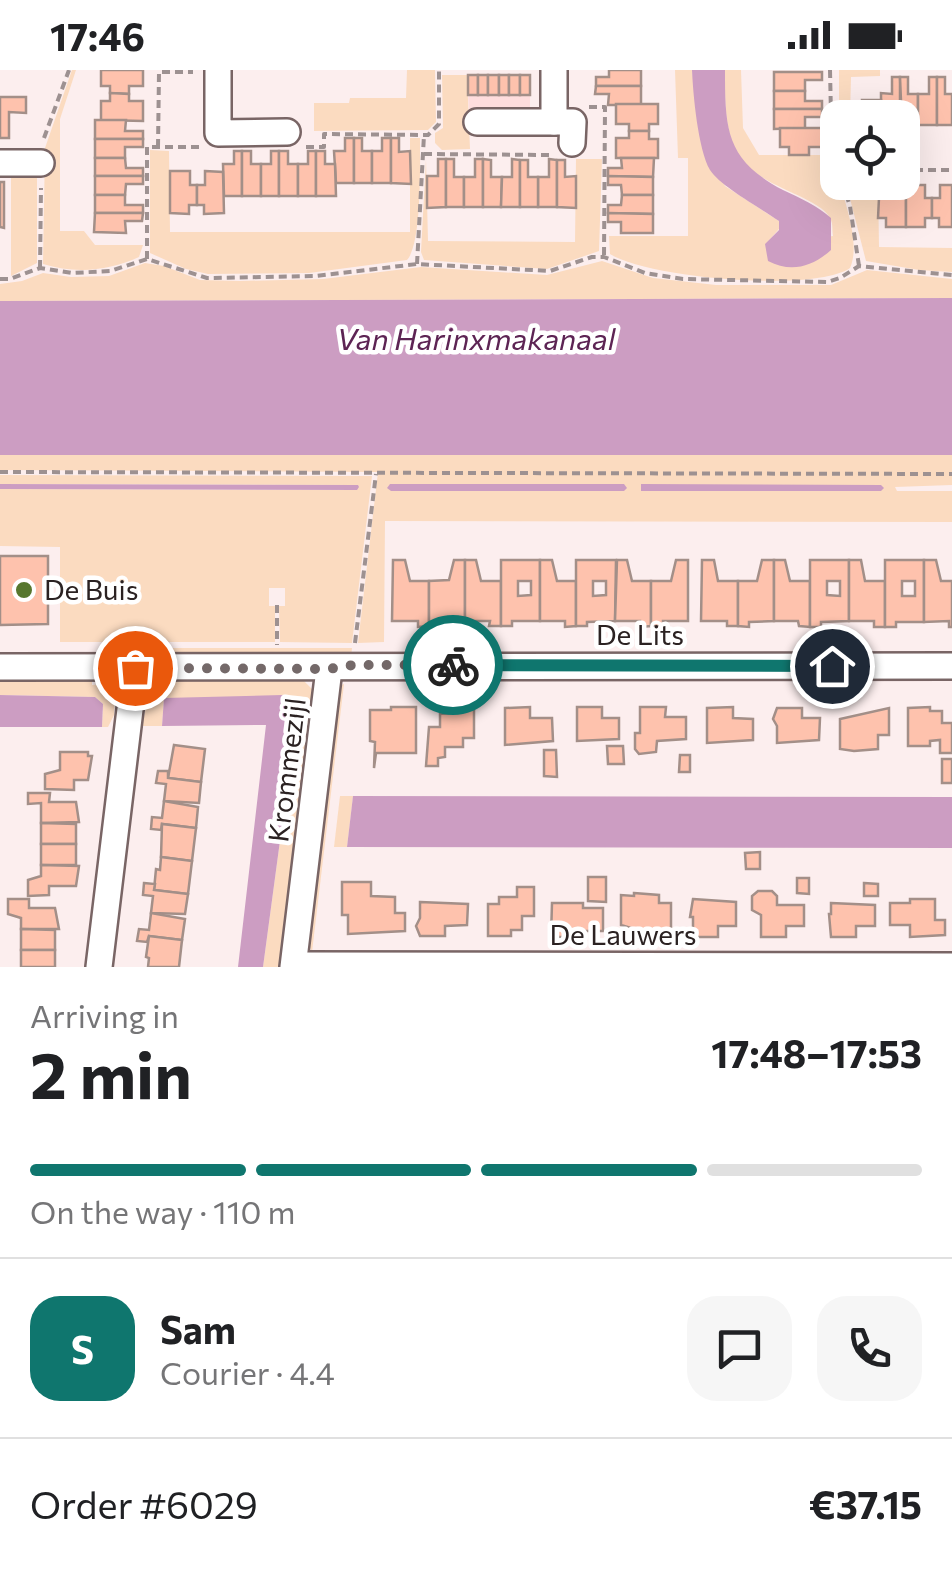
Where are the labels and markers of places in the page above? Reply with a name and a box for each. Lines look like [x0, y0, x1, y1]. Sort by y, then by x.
place label: De Buis [44, 572, 138, 606]
marker: De Buis [13, 579, 35, 601]
pin [790, 624, 875, 709]
pin [93, 626, 178, 711]

